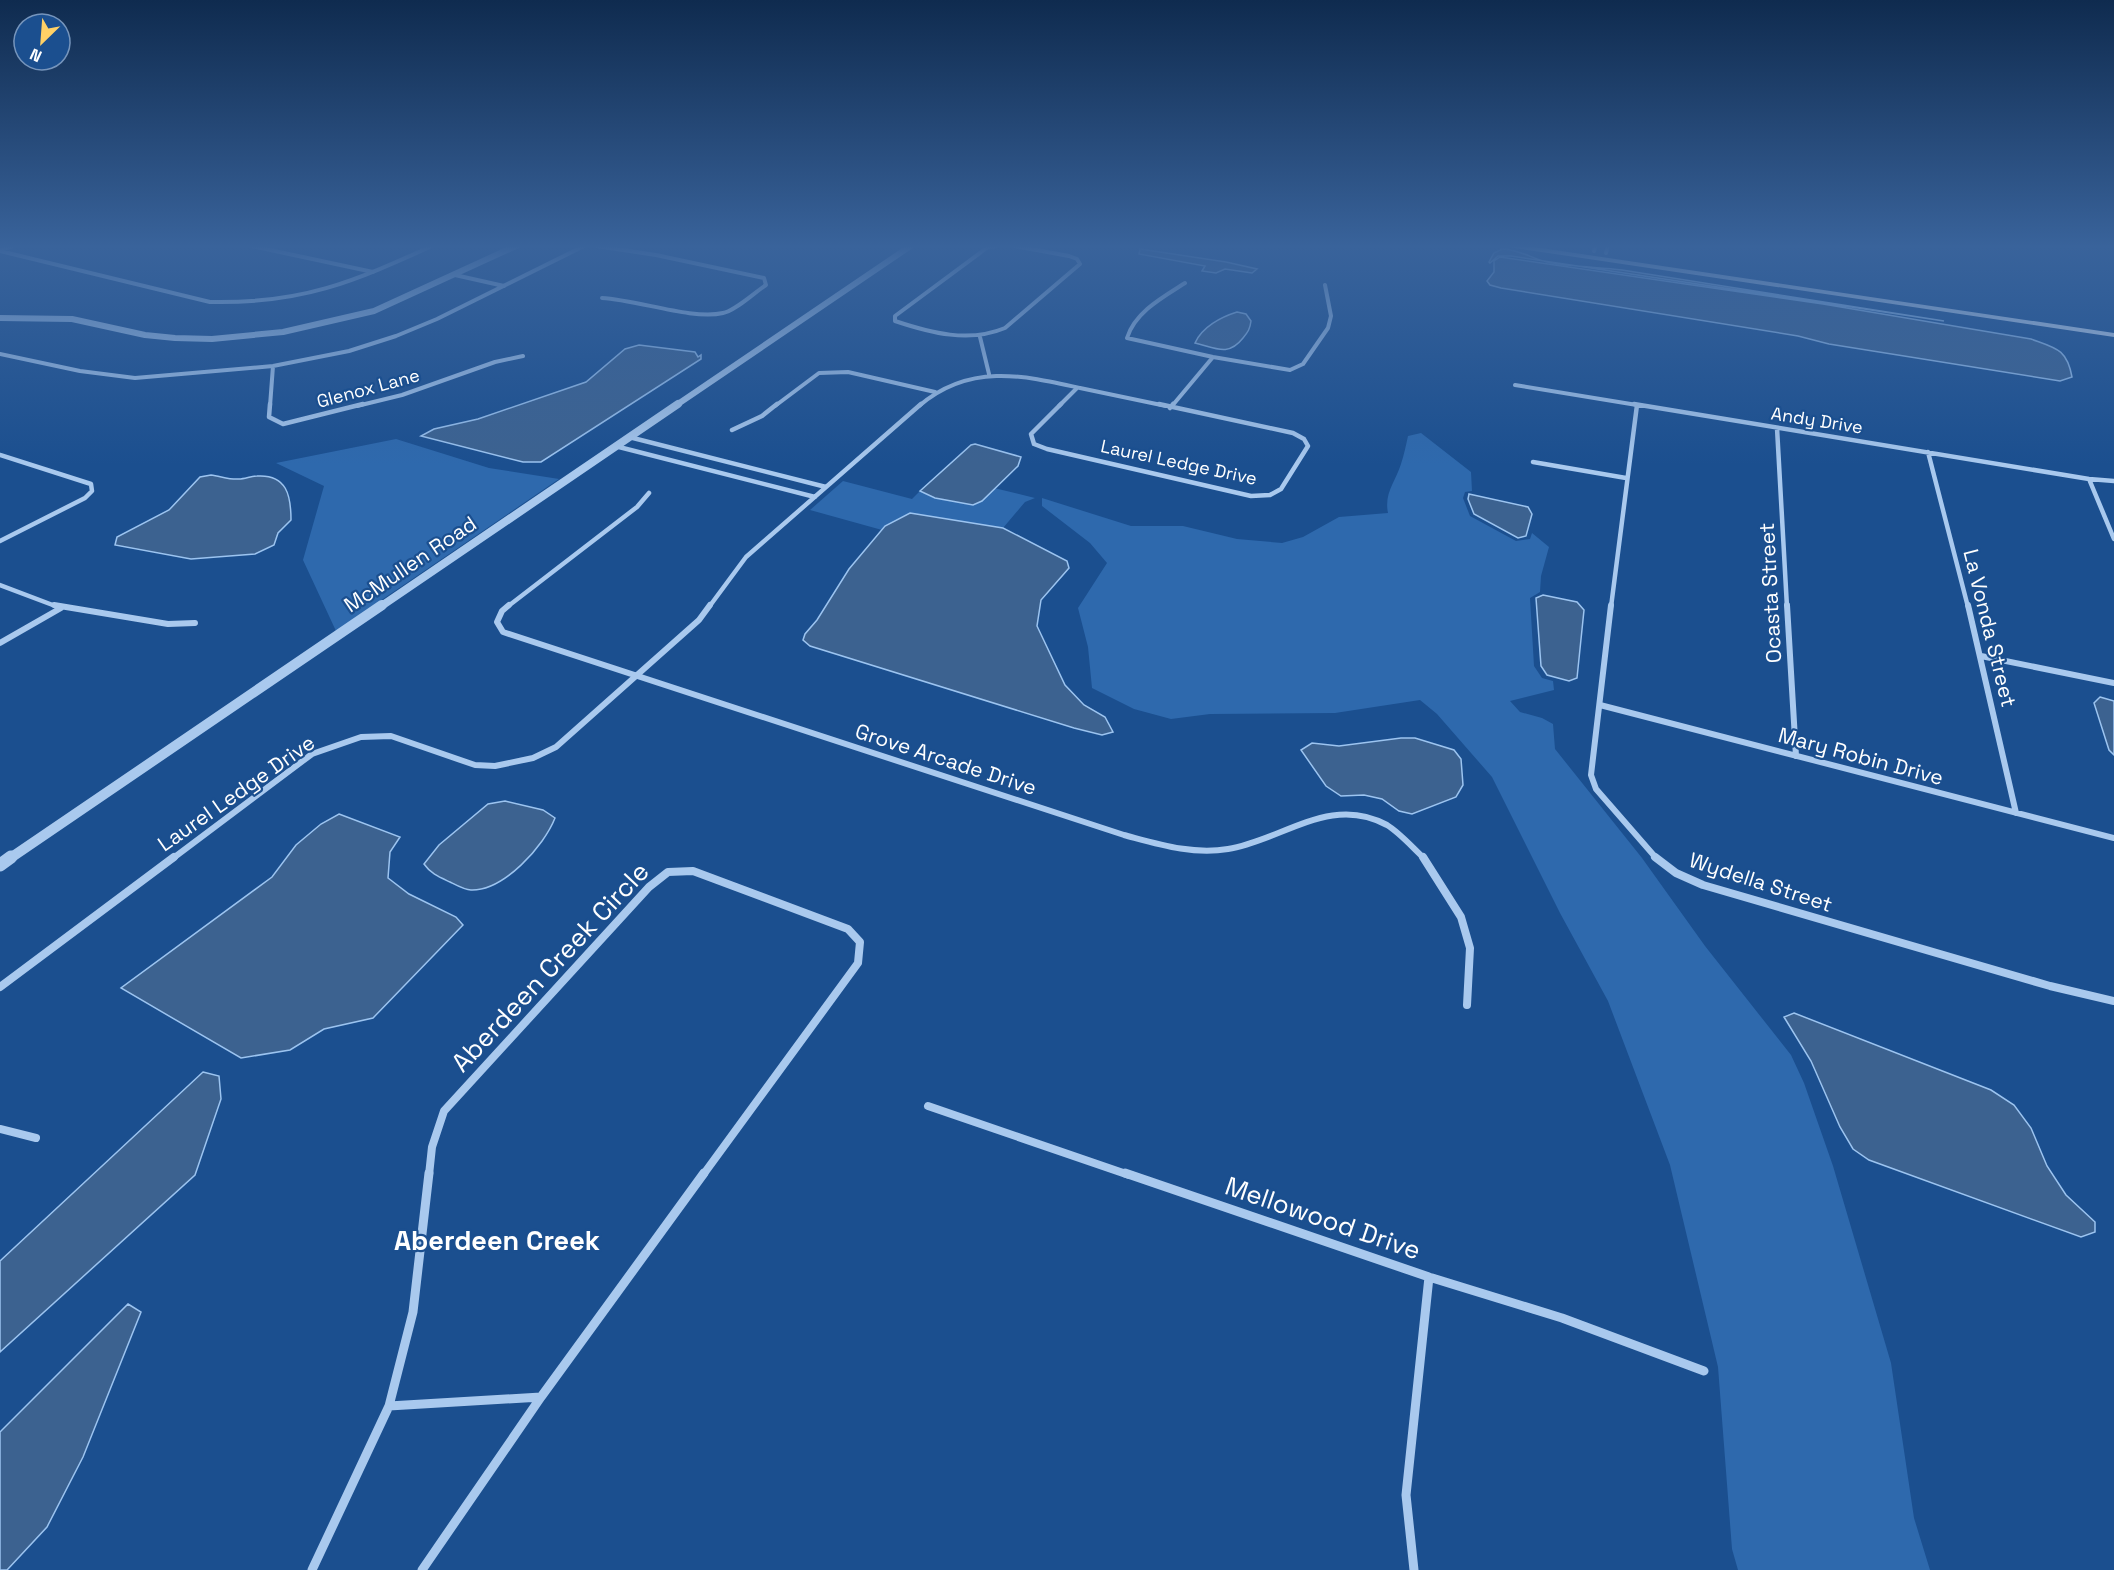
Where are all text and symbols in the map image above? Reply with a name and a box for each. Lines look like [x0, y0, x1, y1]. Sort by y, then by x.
north arrow [12, 12, 72, 72]
text: N [27, 43, 45, 67]
street label: Glenox Lane [314, 363, 422, 413]
street label: Andy Drive [1769, 401, 1865, 439]
street label: Laurel Ledge Drive [1099, 434, 1259, 490]
street label: McMullen Road [338, 510, 482, 618]
street label: Ocasta Street [1753, 522, 1787, 664]
street label: La Vonda Street [1957, 546, 2023, 710]
street label: Grove Arcade Drive [852, 717, 1040, 801]
street label: Mary Robin Drive [1775, 721, 1947, 791]
street label: Laurel Ledge Drive [152, 729, 320, 857]
street label: Wydella Street [1686, 846, 1836, 918]
street label: Aberdeen Creek Circle [444, 855, 656, 1079]
street label: Mellowood Drive [1221, 1169, 1425, 1267]
district label: Aberdeen Creek [394, 1223, 600, 1258]

